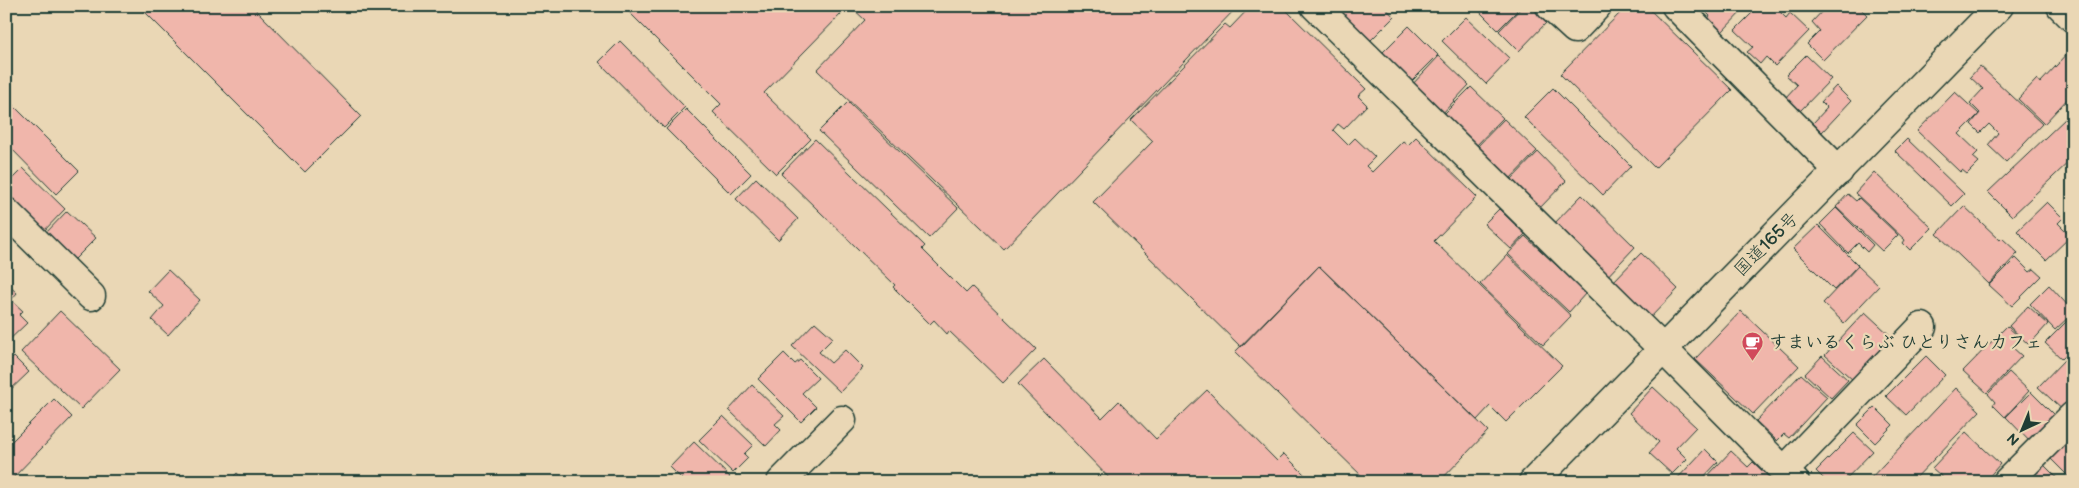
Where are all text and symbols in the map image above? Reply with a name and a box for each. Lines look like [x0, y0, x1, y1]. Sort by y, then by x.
street label: 国道165号 [1730, 208, 1803, 281]
cafe icon: すまいるくらぶ ひとりさんカフェ [1741, 330, 1765, 361]
place label: すまいるくらぶ ひとりさんカフェ [1769, 332, 2042, 353]
north arrow [1996, 406, 2046, 456]
text: N [2004, 429, 2023, 449]

